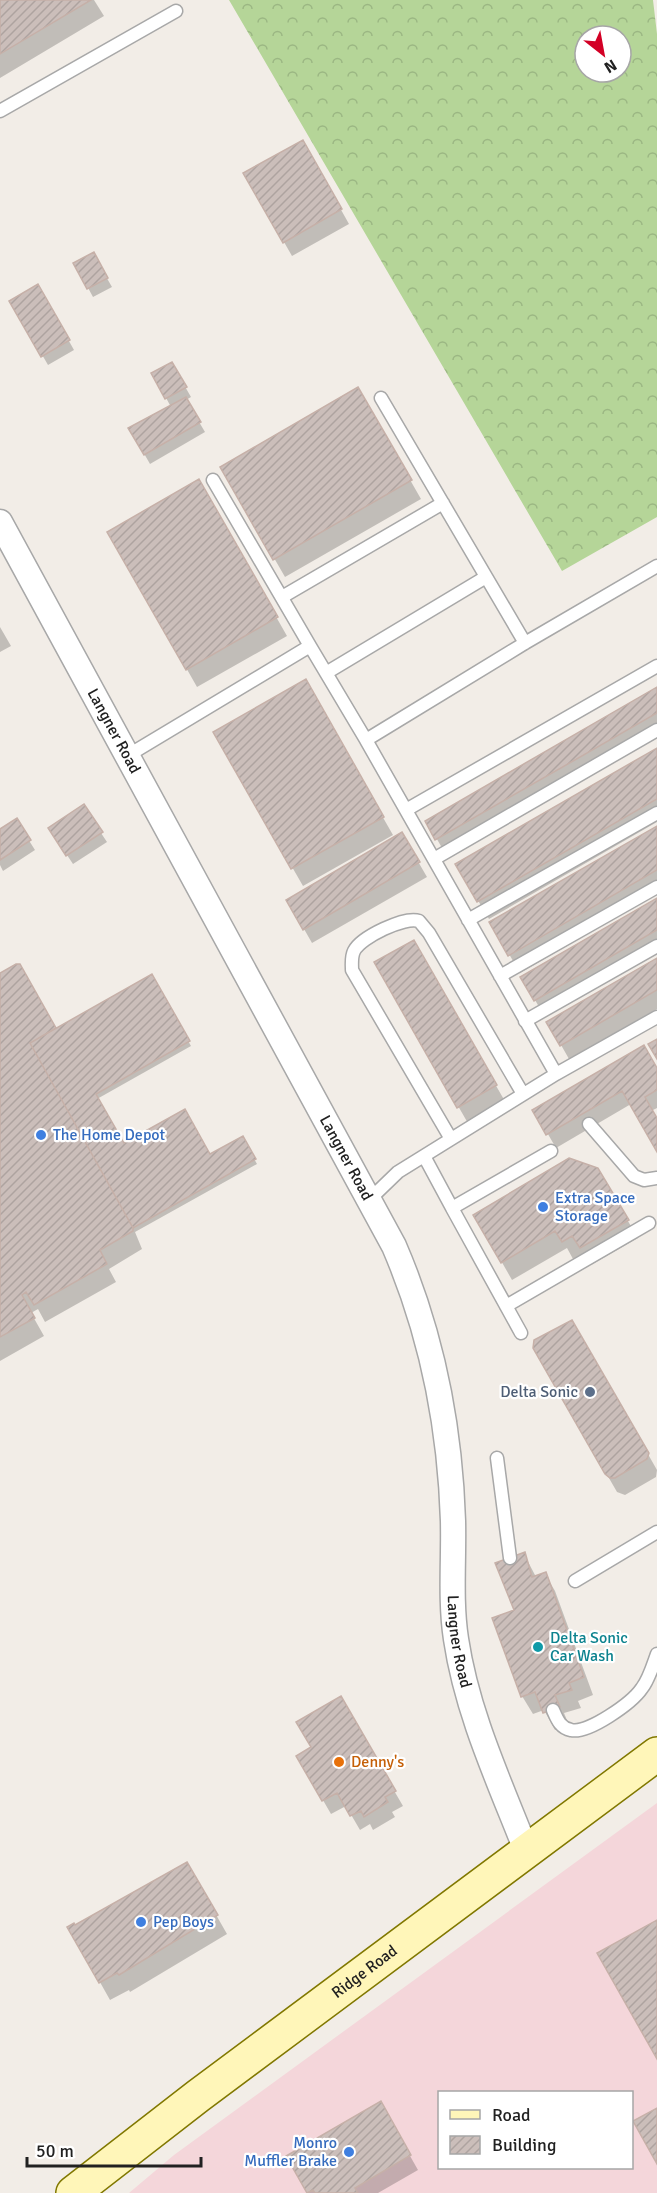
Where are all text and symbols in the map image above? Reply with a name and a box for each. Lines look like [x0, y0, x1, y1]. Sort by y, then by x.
north arrow [573, 24, 633, 84]
text: N [600, 55, 620, 77]
street label: Langner Road [83, 685, 145, 777]
street label: Langner Road [315, 1112, 377, 1204]
place label: The Home Depot [53, 1125, 166, 1145]
marker: The Home Depot [34, 1128, 48, 1142]
place label: Extra Space Storage [555, 1188, 635, 1226]
marker: Extra Space Storage [536, 1200, 550, 1214]
place label: Delta Sonic [500, 1382, 578, 1402]
marker: Delta Sonic [583, 1385, 597, 1399]
street label: Langner Road [443, 1595, 476, 1690]
place label: Delta Sonic Car Wash [550, 1628, 628, 1666]
marker: Delta Sonic Car Wash [531, 1640, 545, 1654]
place label: Denny's [351, 1752, 404, 1772]
marker: Denny's [332, 1755, 346, 1769]
place label: Pep Boys [153, 1912, 214, 1932]
marker: Pep Boys [134, 1915, 148, 1929]
street label: Ridge Road [328, 1941, 401, 2003]
legend [438, 2091, 633, 2169]
text: Road [492, 2104, 531, 2126]
scale bar [27, 2130, 201, 2168]
place label: Monro Muffler Brake [244, 2133, 337, 2171]
text: Building [492, 2134, 556, 2156]
text: 50 m [36, 2140, 74, 2162]
marker: Monro Muffler Brake [342, 2145, 356, 2159]

